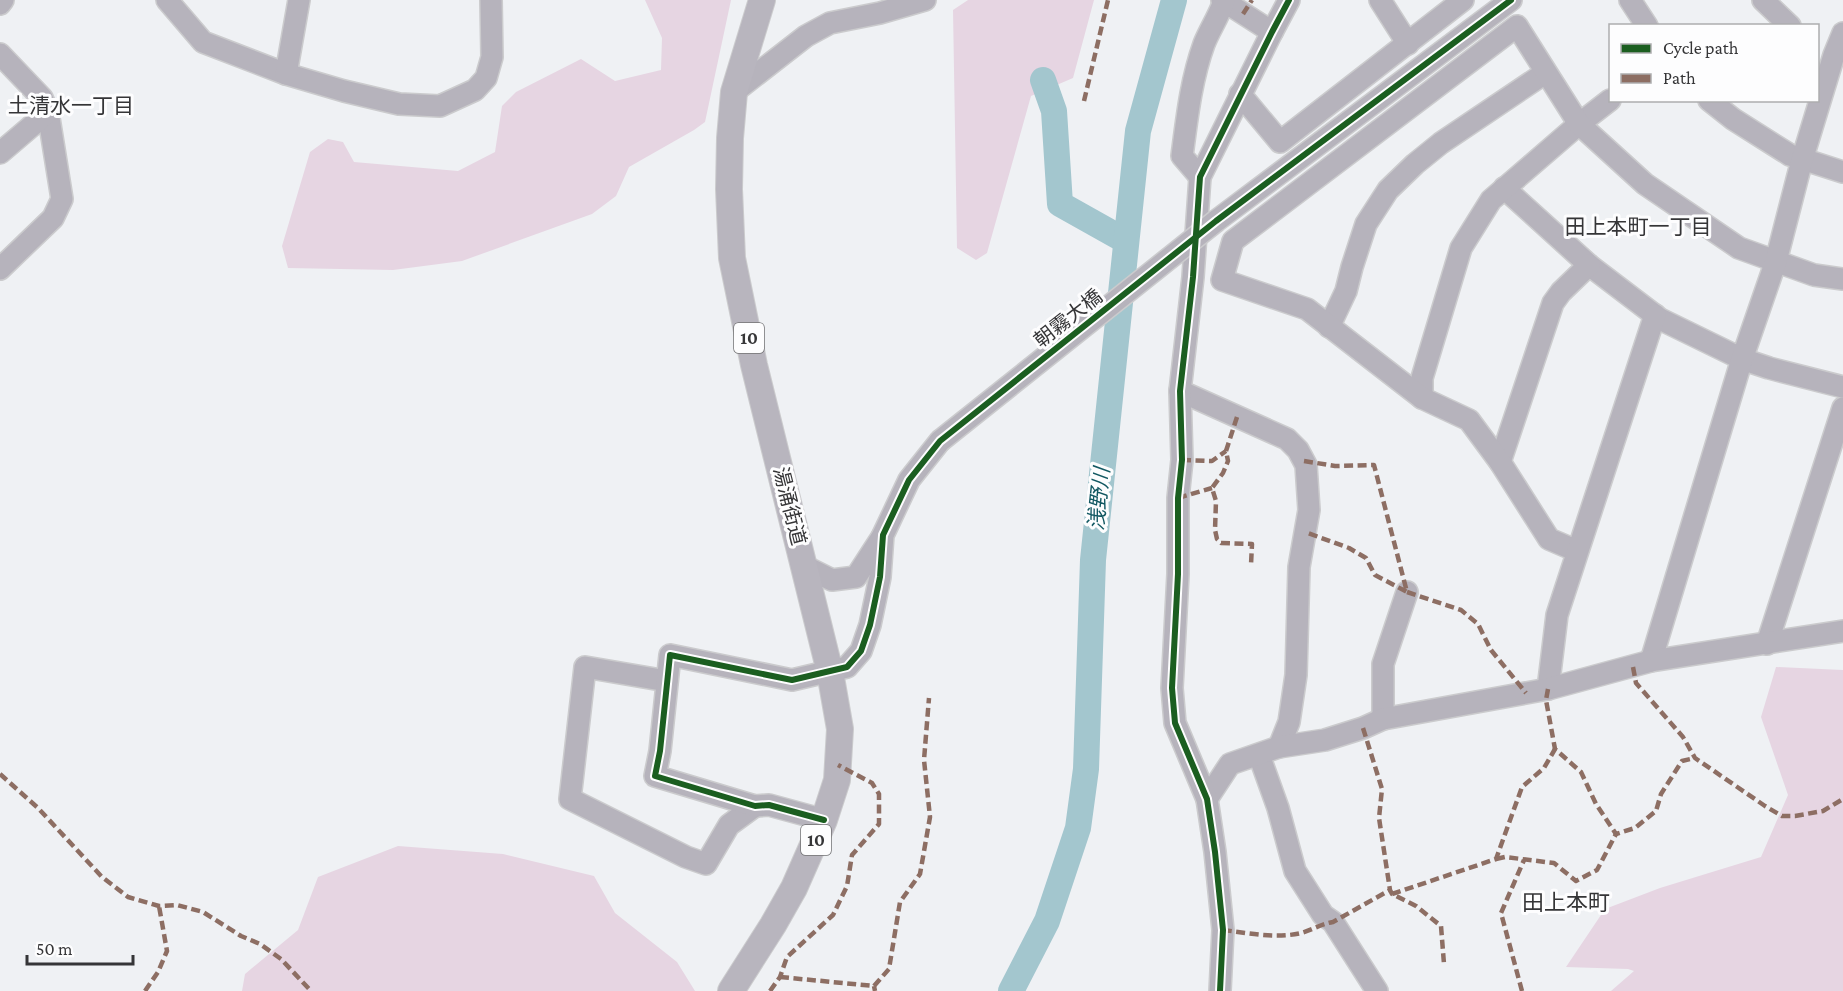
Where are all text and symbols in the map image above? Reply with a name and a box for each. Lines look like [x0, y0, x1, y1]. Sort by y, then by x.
legend [1609, 24, 1819, 102]
text: Cycle path [1663, 38, 1739, 58]
text: Path [1663, 68, 1696, 88]
district label: 土清水一丁目 [8, 94, 134, 118]
district label: 田上本町一丁目 [1565, 215, 1712, 239]
street label: 朝霧大橋 [1030, 285, 1106, 351]
road number: 10 [734, 323, 764, 353]
water label: 浅野川 [1084, 464, 1114, 532]
street label: 湯涌街道 [770, 465, 810, 547]
road number: 10 [801, 825, 831, 855]
district label: 田上本町 [1522, 890, 1610, 915]
scale bar [27, 928, 134, 966]
text: 50 m [36, 939, 73, 959]

